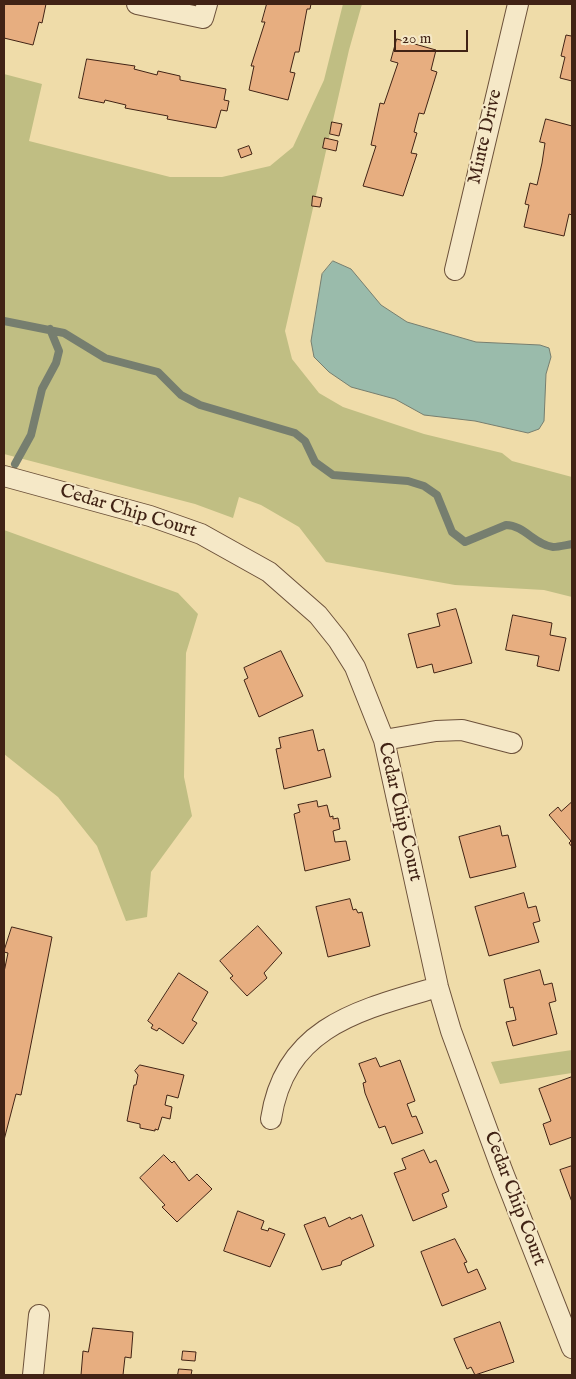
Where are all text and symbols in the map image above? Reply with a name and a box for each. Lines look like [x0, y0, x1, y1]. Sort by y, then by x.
scale bar [396, 20, 470, 52]
text: 20 m [402, 29, 431, 48]
street label: Minte Drive [464, 87, 508, 187]
street label: Cedar Chip Court [57, 480, 199, 544]
street label: Cedar Chip Court [372, 740, 426, 884]
street label: Cedar Chip Court [478, 1129, 550, 1269]

